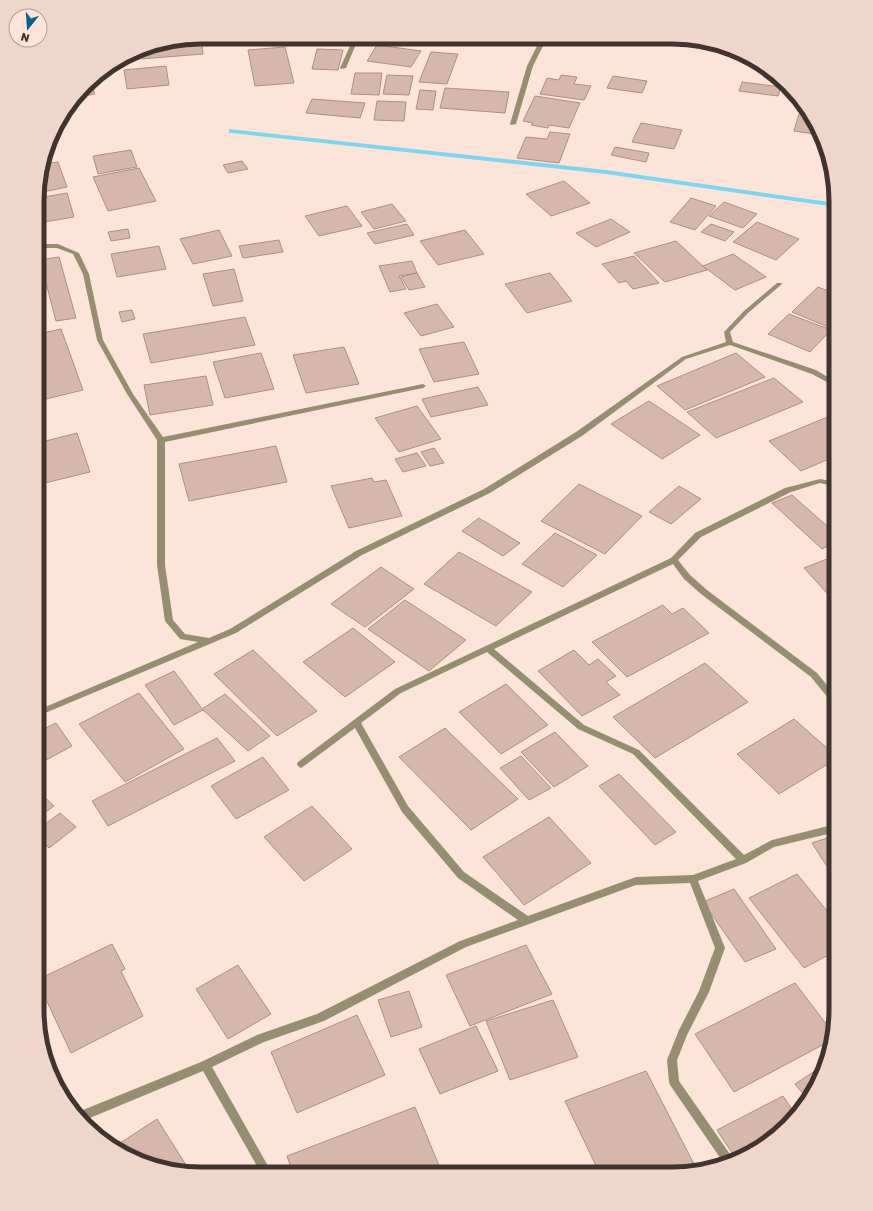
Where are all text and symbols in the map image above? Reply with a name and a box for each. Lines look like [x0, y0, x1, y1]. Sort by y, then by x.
north arrow [8, 8, 48, 48]
text: N [19, 31, 31, 45]

